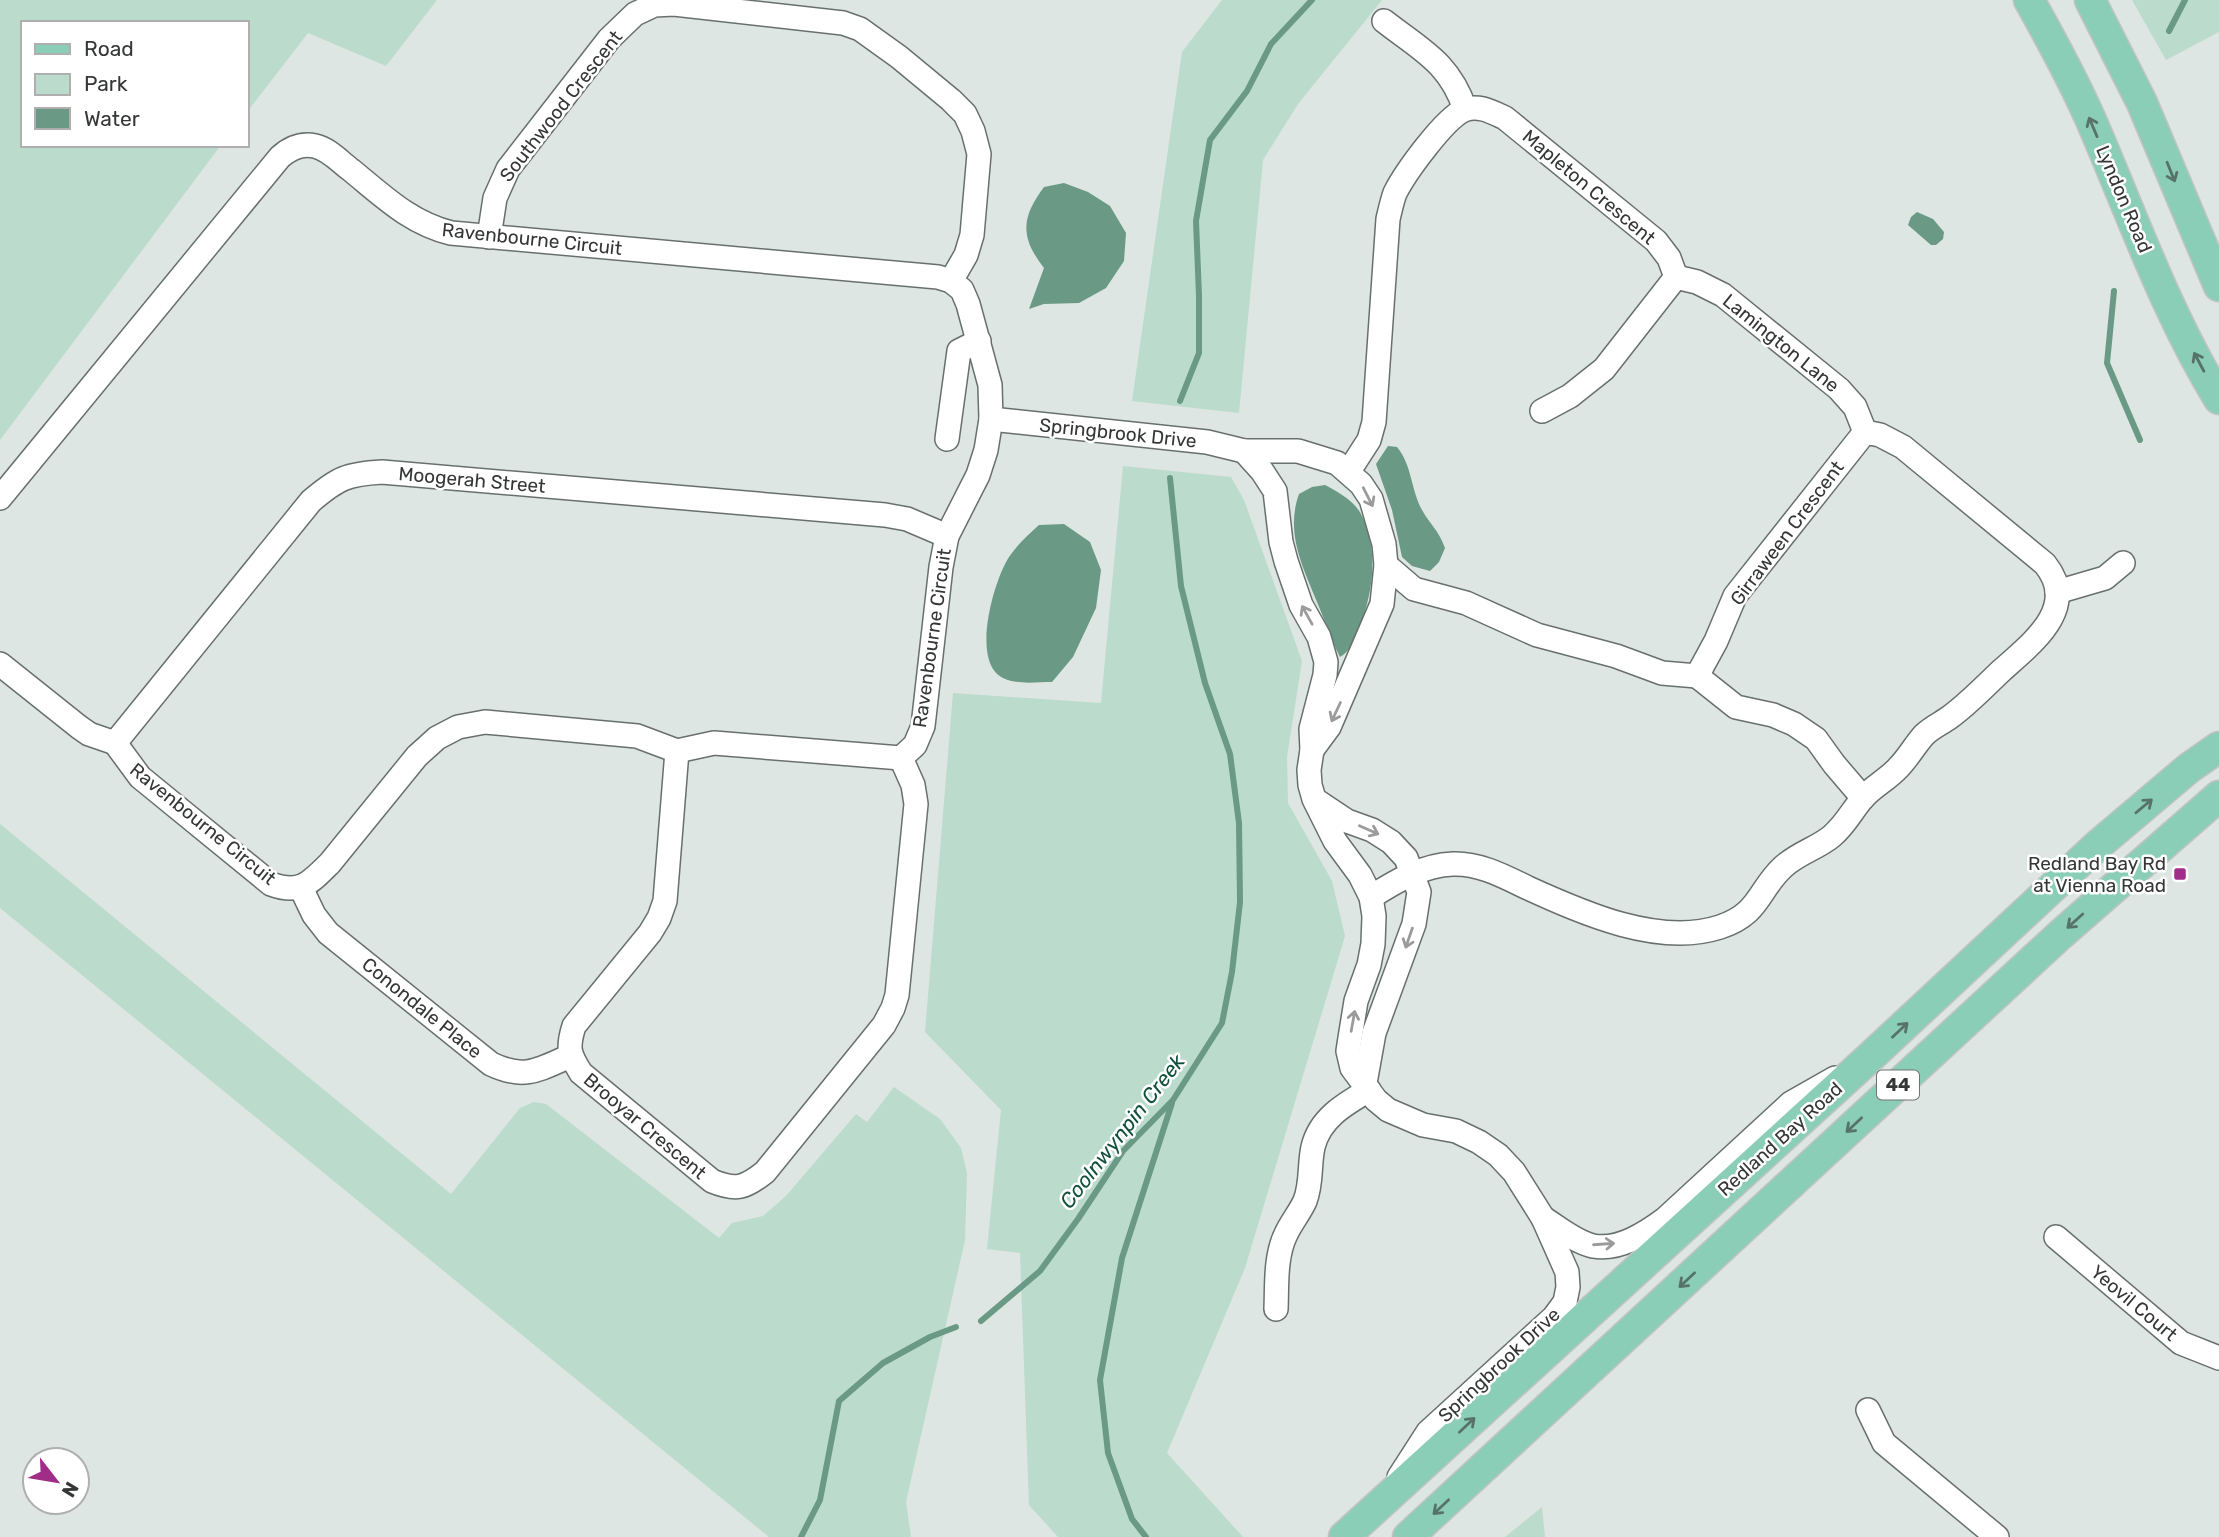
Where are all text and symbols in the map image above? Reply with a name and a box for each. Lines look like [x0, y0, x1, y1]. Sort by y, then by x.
legend [21, 21, 248, 147]
street label: Southwood Crescent [495, 25, 628, 186]
text: Road [84, 36, 134, 61]
text: Park [84, 71, 128, 96]
text: Water [84, 106, 140, 131]
one-way arrow [2086, 116, 2099, 138]
street label: Mapleton Crescent [1518, 125, 1661, 250]
street label: Lyndon Road [2091, 142, 2157, 256]
one-way arrow [2165, 161, 2178, 183]
street label: Ravenbourne Circuit [441, 218, 624, 260]
street label: Lamington Lane [1718, 289, 1844, 397]
one-way arrow [2191, 352, 2205, 372]
street label: Springbrook Drive [1038, 413, 1198, 453]
street label: Girraween Crescent [1725, 456, 1849, 610]
street label: Moogerah Street [397, 462, 547, 498]
one-way arrow [1362, 486, 1376, 507]
street label: Ravenbourne Circuit [908, 546, 956, 729]
one-way arrow [1300, 605, 1313, 626]
one-way arrow [1329, 701, 1342, 722]
street label: Ravenbourne Circuit [125, 758, 281, 890]
one-way arrow [2135, 798, 2153, 814]
one-way arrow [1358, 824, 1379, 837]
place label: Redland Bay Rd at Vienna Road [2028, 852, 2166, 897]
marker: Redland Bay Rd at Vienna Road [2172, 866, 2188, 882]
one-way arrow [2066, 913, 2084, 929]
one-way arrow [1402, 927, 1414, 949]
street label: Conondale Place [357, 953, 487, 1063]
one-way arrow [1347, 1010, 1360, 1033]
one-way arrow [1891, 1021, 1908, 1038]
water label: Coolnwynpin Creek [1054, 1048, 1191, 1213]
street label: Brooyar Crescent [579, 1068, 711, 1184]
road number: 44 [1877, 1070, 1919, 1100]
street label: Redland Bay Road [1713, 1077, 1847, 1201]
one-way arrow [1846, 1117, 1863, 1134]
one-way arrow [1592, 1238, 1615, 1251]
street label: Yeovil Court [2086, 1260, 2182, 1346]
one-way arrow [1678, 1272, 1696, 1288]
street label: Springbrook Drive [1433, 1303, 1565, 1427]
one-way arrow [1458, 1417, 1476, 1433]
north arrow [21, 1446, 91, 1516]
text: N [57, 1478, 84, 1501]
one-way arrow [1432, 1499, 1450, 1515]

